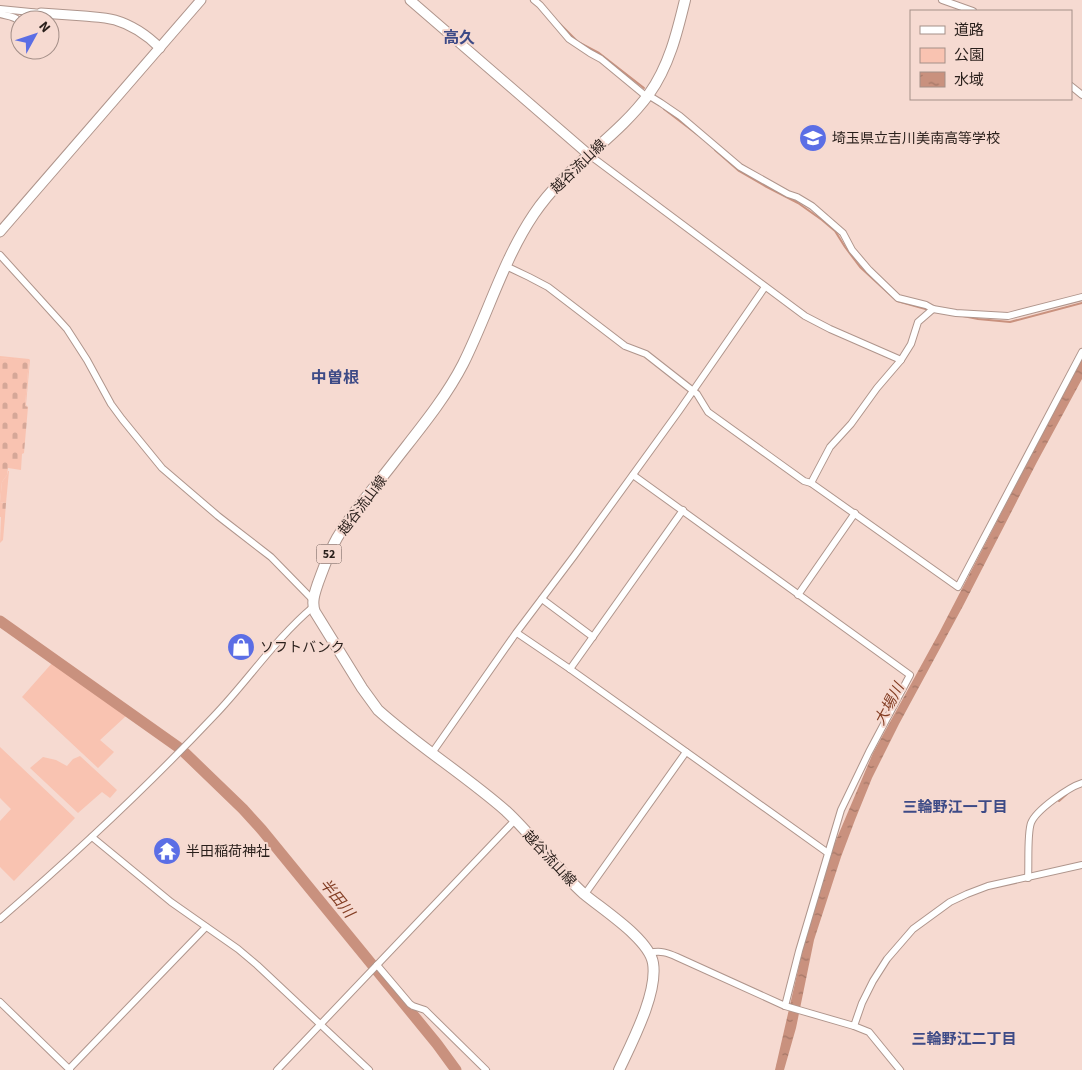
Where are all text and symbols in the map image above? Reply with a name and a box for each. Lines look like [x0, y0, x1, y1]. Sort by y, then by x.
north arrow [10, 10, 60, 60]
legend [910, 10, 1072, 100]
text: N [34, 17, 55, 37]
text: 道路 [954, 20, 984, 41]
district label: 高久 [443, 27, 475, 49]
text: 公園 [954, 45, 984, 66]
text: 水域 [954, 70, 984, 91]
school or university icon: 埼玉県立吉川美南高等学校 [798, 123, 828, 153]
place label: 埼玉県立吉川美南高等学校 [832, 129, 1000, 149]
street label: 越谷流山線 [547, 135, 611, 198]
district label: 中曽根 [311, 367, 359, 389]
street label: 越谷流山線 [334, 472, 392, 540]
road number: 52 [316, 544, 342, 564]
shop icon: ソフトバンク [226, 632, 256, 662]
place label: ソフトバンク [260, 638, 345, 658]
water label: 大場川 [870, 678, 910, 729]
district label: 三輪野江一丁目 [902, 797, 1008, 818]
street label: 越谷流山線 [518, 826, 580, 891]
temple icon: 半田稲荷神社 [152, 836, 182, 866]
place label: 半田稲荷神社 [186, 842, 270, 862]
water label: 半田川 [314, 874, 360, 924]
district label: 三輪野江二丁目 [911, 1029, 1017, 1050]

